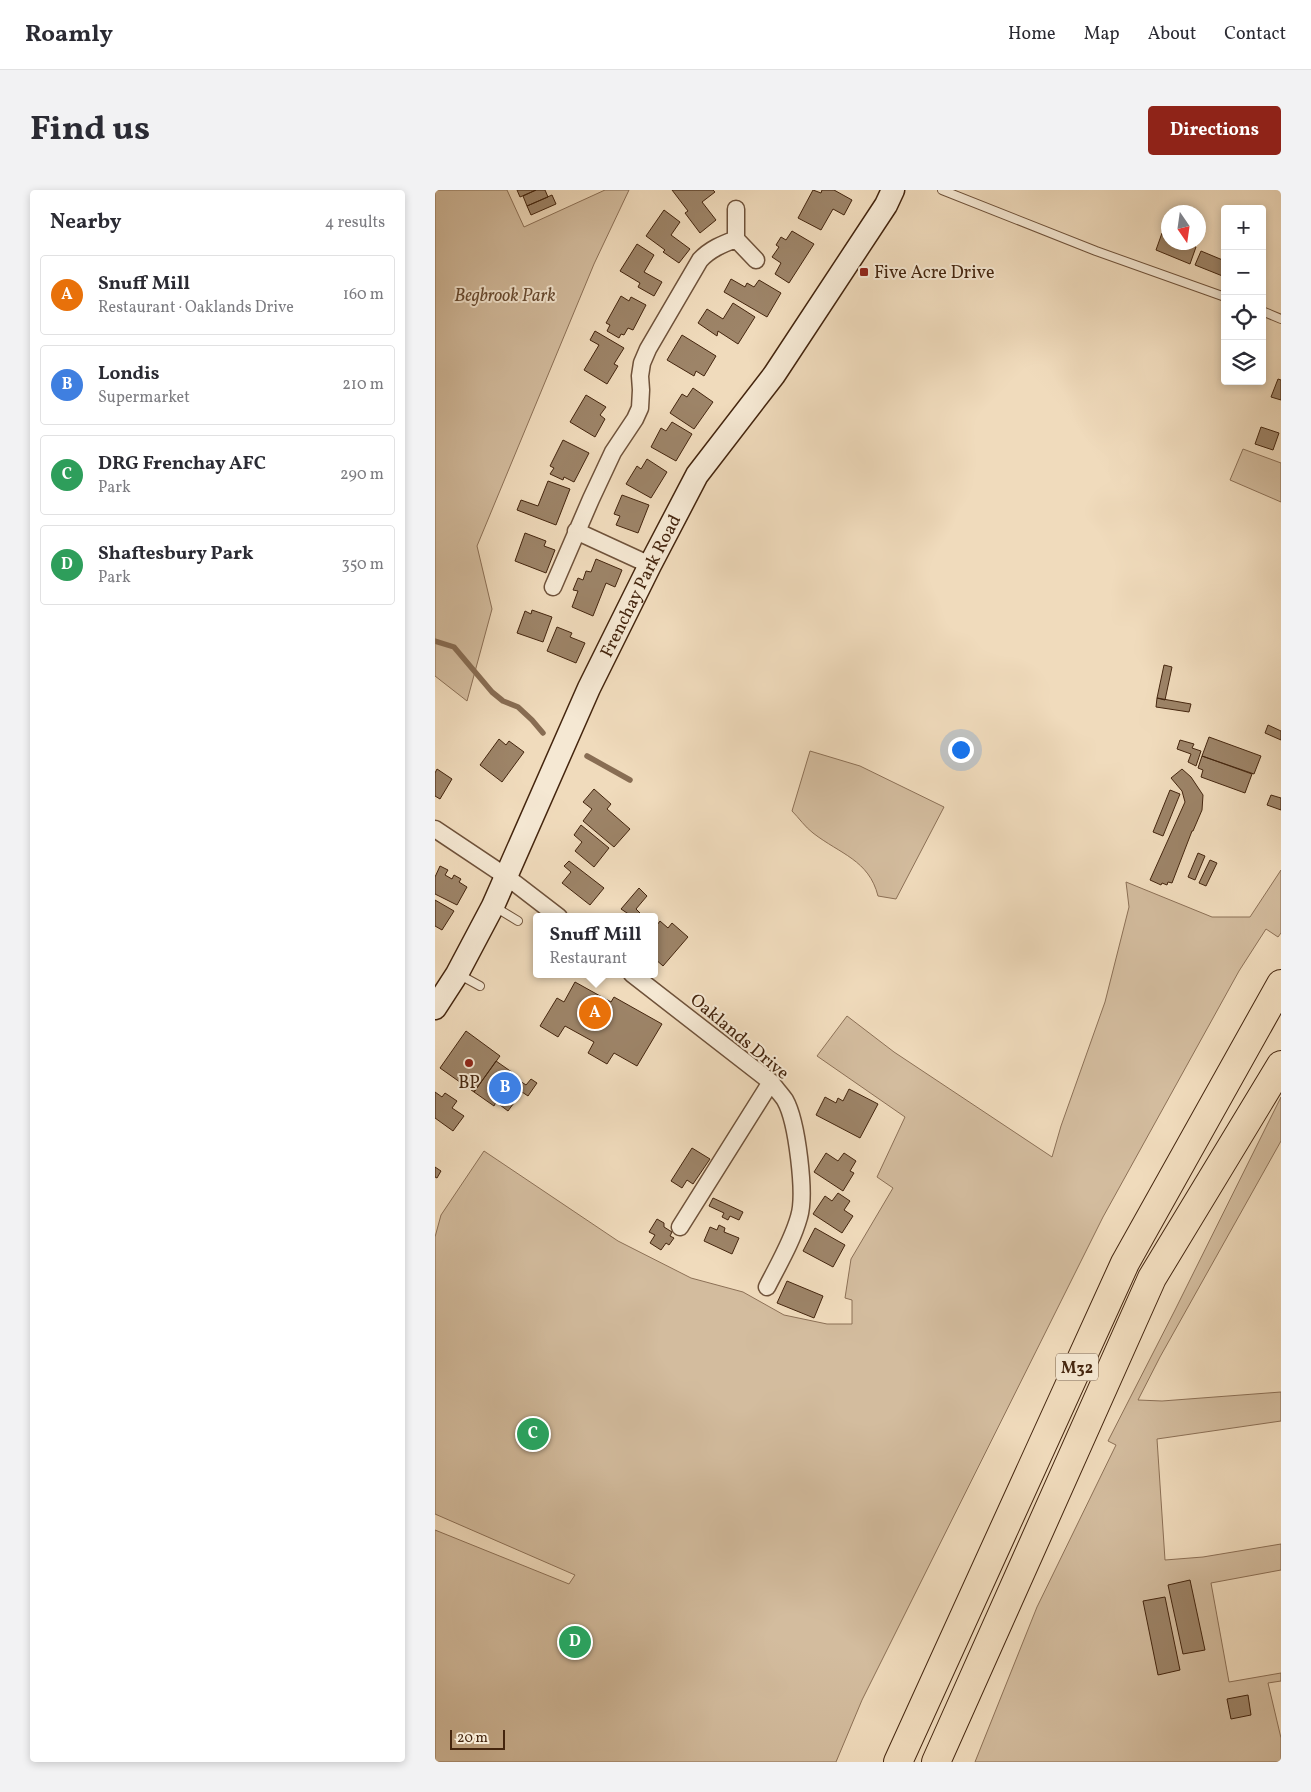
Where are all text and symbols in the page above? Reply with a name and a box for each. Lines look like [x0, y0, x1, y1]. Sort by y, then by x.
text: Roamly [25, 18, 113, 52]
text: Home [1008, 22, 1056, 47]
text: Map [1084, 22, 1120, 47]
text: About [1148, 22, 1196, 47]
text: Contact [1224, 22, 1286, 47]
text: Find us [30, 106, 150, 154]
button: Directions [1148, 106, 1281, 155]
north arrow [1161, 205, 1206, 250]
map controls [1221, 205, 1266, 385]
button: + [1221, 205, 1266, 250]
text: Nearby [50, 208, 121, 237]
text: 4 results [325, 212, 385, 234]
button: − [1221, 250, 1266, 295]
place label: Five Acre Drive [874, 261, 994, 286]
marker: Five Acre Drive [858, 266, 870, 278]
text: Snuff Mill [98, 271, 190, 297]
text: A [61, 284, 73, 306]
text: 160 m [343, 284, 384, 306]
park label: Begbrook Park [454, 284, 556, 309]
button: locate [1221, 295, 1266, 340]
text: Restaurant · Oaklands Drive [98, 297, 294, 319]
button: layers [1221, 340, 1266, 385]
text: Londis [98, 361, 160, 387]
text: B [62, 374, 72, 396]
text: 210 m [342, 374, 384, 396]
text: Supermarket [98, 387, 190, 409]
text: DRG Frenchay AFC [98, 451, 266, 477]
text: C [62, 464, 72, 486]
text: 290 m [340, 464, 384, 486]
text: Park [98, 477, 131, 499]
street label: Frenchay Park Road [595, 511, 688, 662]
text: Shaftesbury Park [98, 541, 254, 567]
text: D [61, 554, 73, 576]
text: 350 m [341, 554, 384, 576]
text: Park [98, 567, 131, 589]
your location [948, 737, 974, 763]
popup [533, 913, 658, 978]
text: Snuff Mill [550, 922, 641, 948]
text: Restaurant [550, 948, 627, 970]
street label: Oaklands Drive [684, 988, 794, 1086]
pin: A [579, 994, 611, 1032]
marker: BP [463, 1057, 475, 1069]
pin: B [489, 1069, 521, 1107]
place label: BP [458, 1071, 480, 1096]
road number: M32 [1056, 1354, 1098, 1380]
pin: C [517, 1415, 549, 1453]
pin: D [559, 1623, 591, 1661]
scale bar [450, 1727, 505, 1750]
text: 20 m [457, 1729, 488, 1748]

